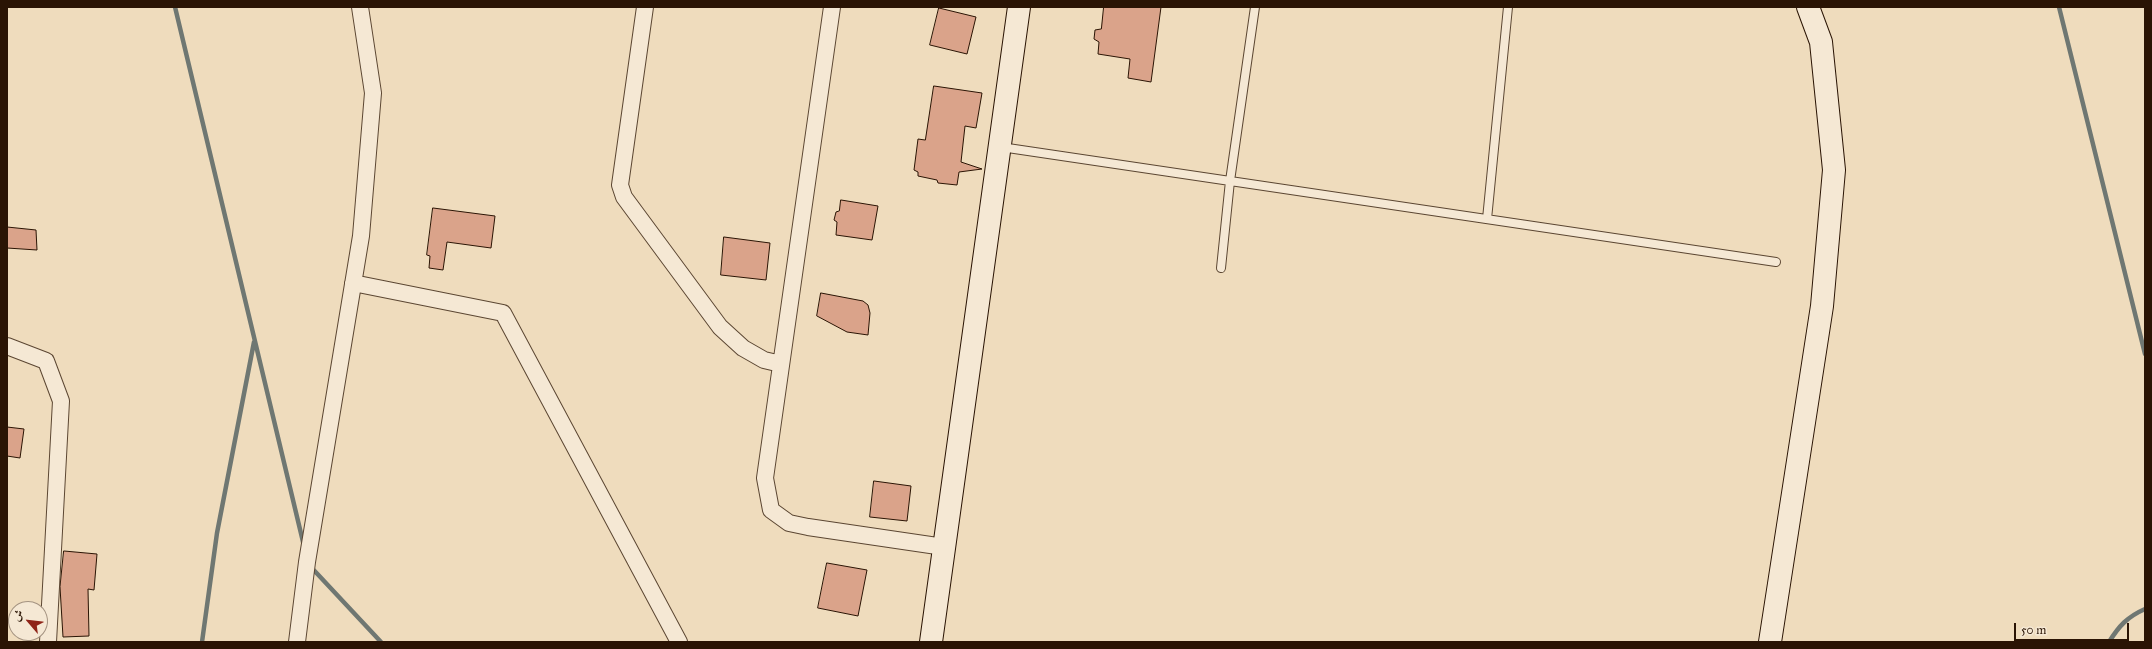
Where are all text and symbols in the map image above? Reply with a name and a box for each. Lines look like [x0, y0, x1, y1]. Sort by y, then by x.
north arrow [8, 601, 48, 641]
text: ش [10, 608, 26, 623]
scale bar [2016, 615, 2131, 641]
text: 50 m [2021, 623, 2046, 637]

